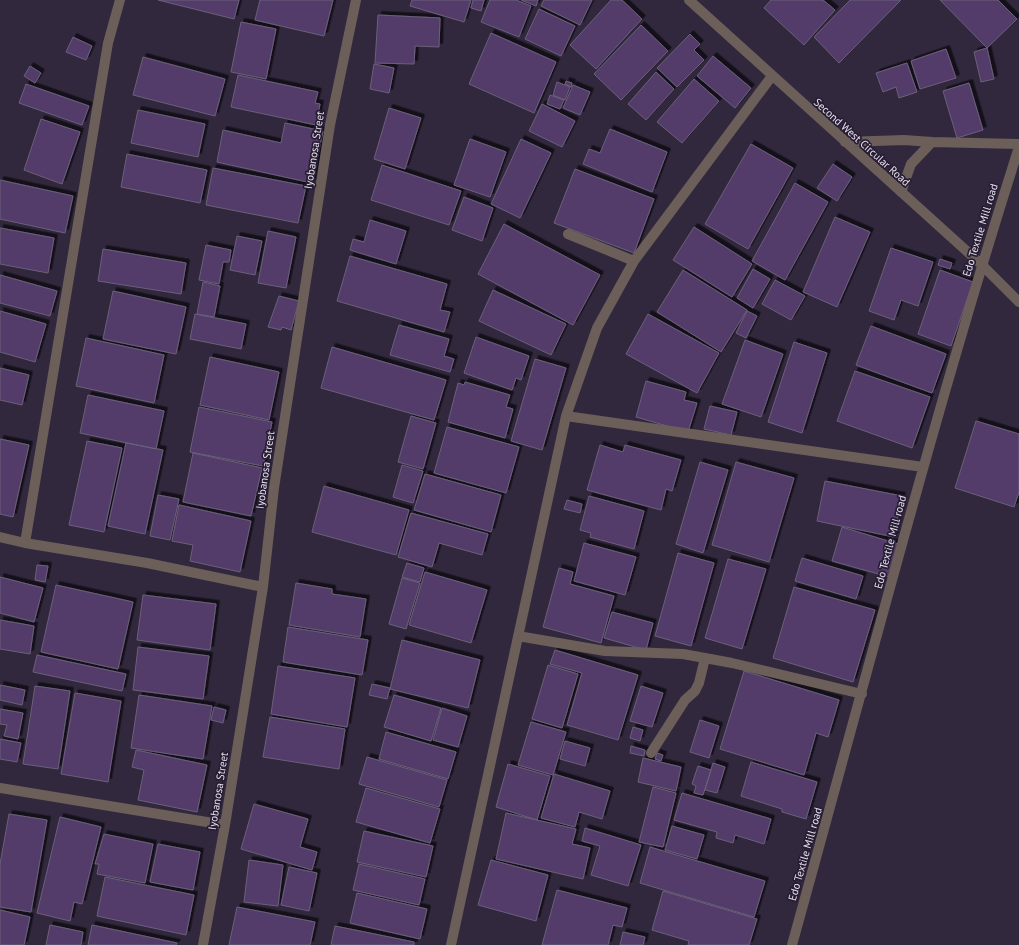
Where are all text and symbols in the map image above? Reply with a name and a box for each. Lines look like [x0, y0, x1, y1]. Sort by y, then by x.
street label: Second West Circular Road [811, 95, 913, 189]
street label: Iyobanosa Street [301, 110, 327, 190]
street label: Edo Textile Mill road [959, 182, 1001, 278]
street label: Iyobanosa Street [253, 430, 277, 510]
street label: Edo Textile Mill road [871, 494, 909, 590]
street label: Iyobanosa Street [205, 751, 231, 831]
street label: Edo Textile Mill road [785, 806, 825, 902]

